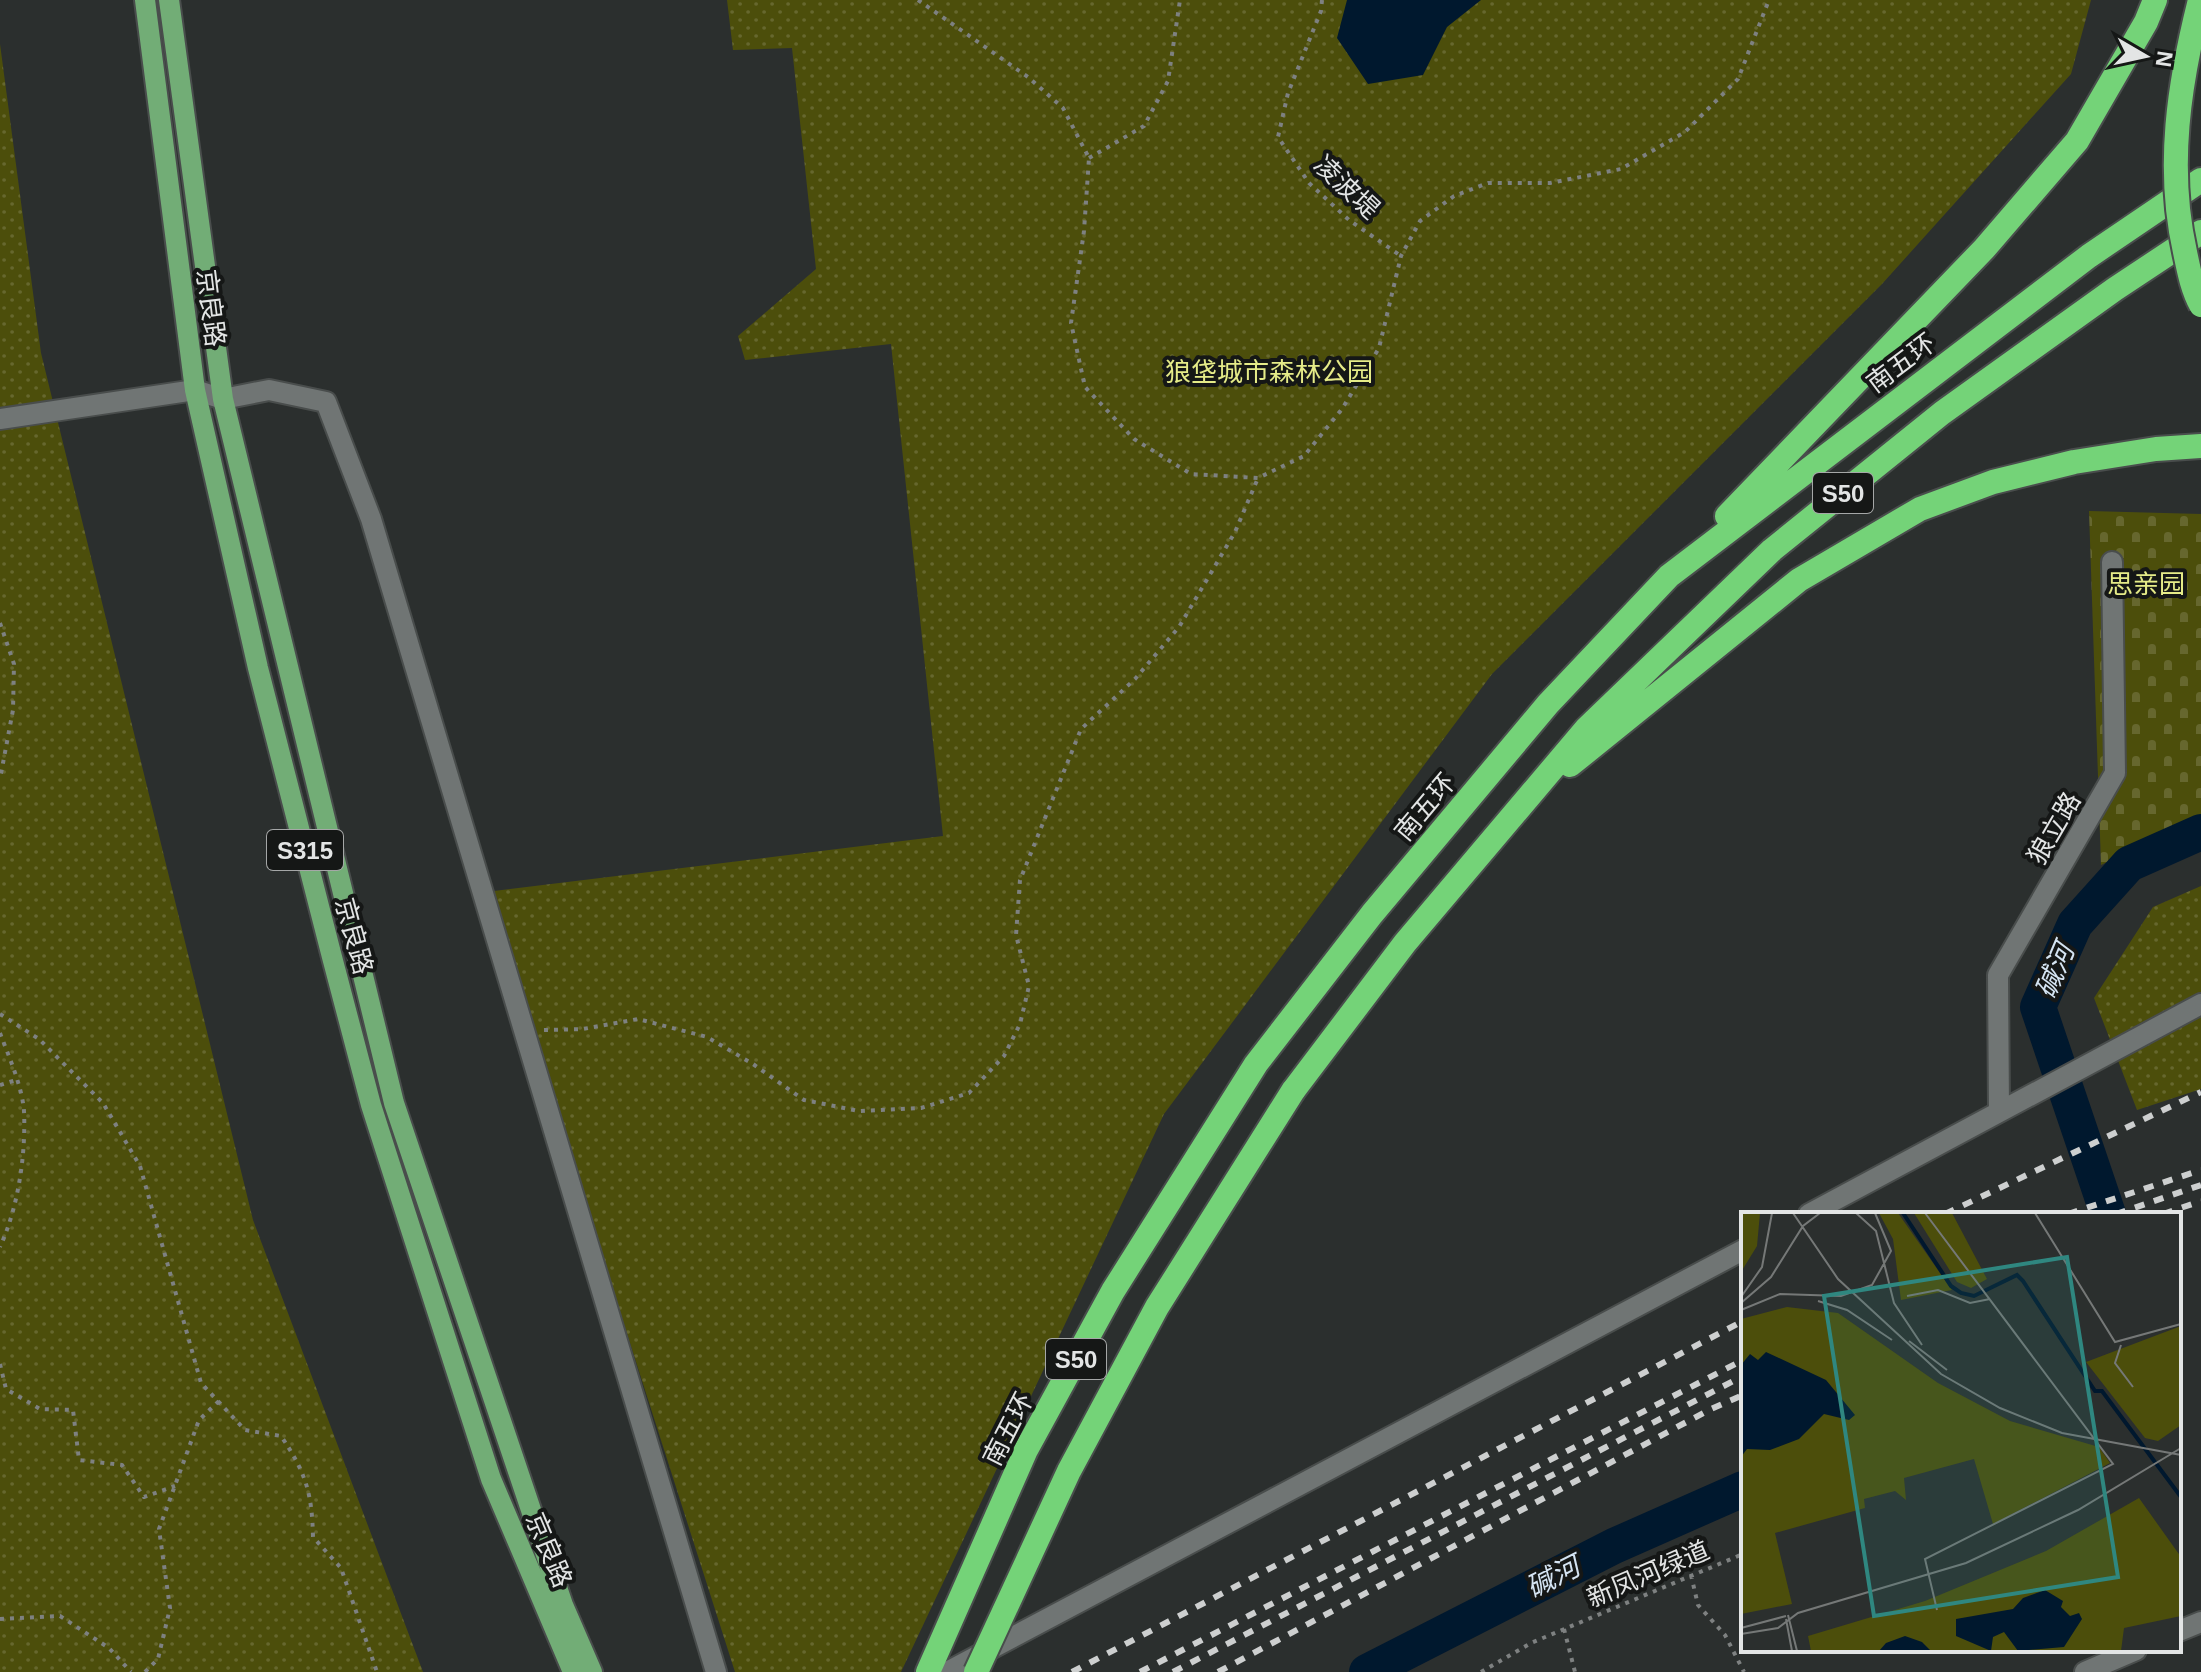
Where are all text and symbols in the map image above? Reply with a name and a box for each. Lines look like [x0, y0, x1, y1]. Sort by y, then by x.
north arrow [2105, 16, 2185, 96]
text: N [2151, 49, 2178, 69]
street label: 凌波堤 [1308, 149, 1386, 225]
street label: 京良路 [191, 267, 231, 349]
street label: 南五环 [1861, 328, 1941, 398]
park label: 狼垡城市森林公园 [1165, 357, 1373, 387]
road number: S50 [1813, 473, 1873, 513]
park label: 思亲园 [2107, 569, 2185, 599]
street label: 南五环 [1388, 767, 1462, 847]
street label: 狼立路 [2022, 787, 2086, 869]
road number: S315 [267, 830, 343, 870]
street label: 京良路 [329, 894, 379, 978]
water label: 碱河 [2030, 935, 2082, 1003]
inset map [1741, 1212, 2181, 1652]
road number: S50 [1046, 1339, 1106, 1379]
street label: 南五环 [977, 1387, 1039, 1471]
street label: 京良路 [520, 1508, 578, 1592]
street label: 新凤河绿道 [1582, 1535, 1714, 1613]
water label: 碱河 [1521, 1548, 1589, 1604]

